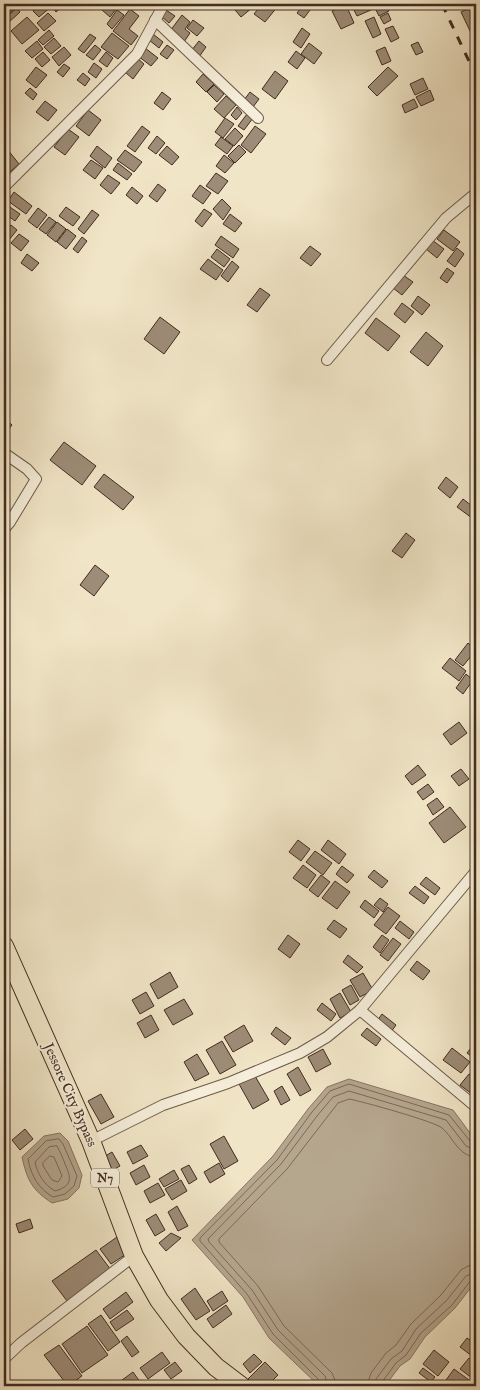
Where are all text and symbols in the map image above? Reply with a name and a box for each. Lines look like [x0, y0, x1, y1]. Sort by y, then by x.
street label: Jessore City Bypass [38, 1038, 101, 1150]
road number: N7 [91, 1168, 119, 1188]

